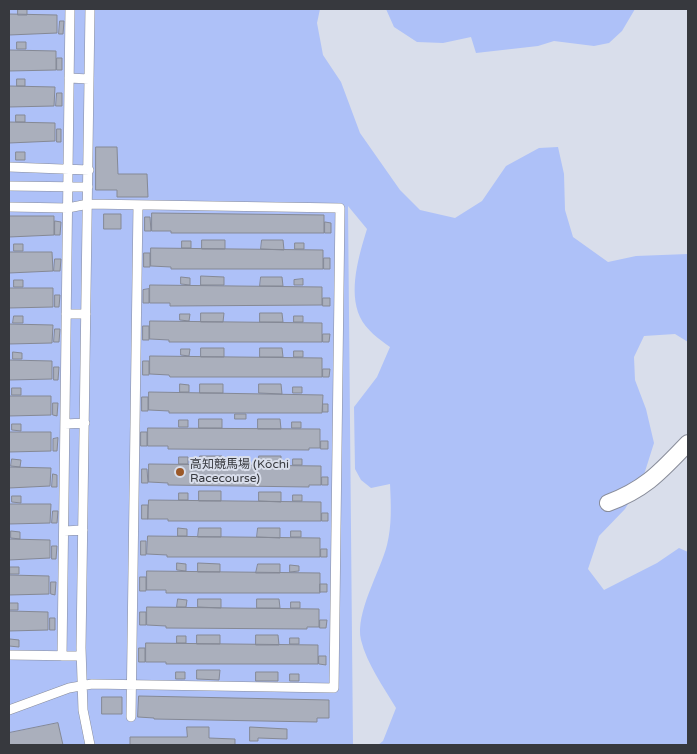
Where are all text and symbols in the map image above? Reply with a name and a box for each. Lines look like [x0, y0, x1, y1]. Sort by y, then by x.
place label: 高知競馬場 (Kōchi Racecourse) [190, 458, 289, 486]
marker: 高知競馬場 (Kōchi Racecourse) [174, 466, 186, 478]

